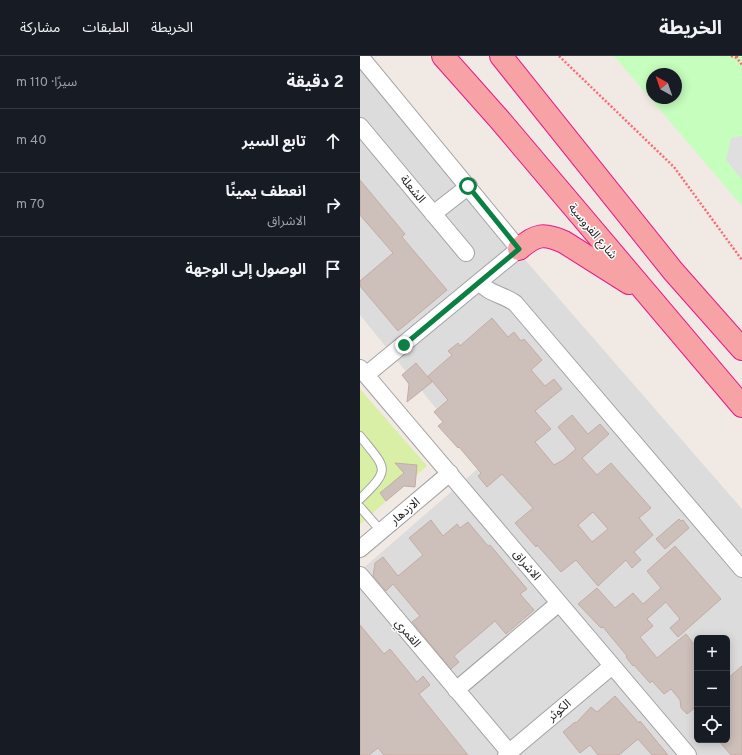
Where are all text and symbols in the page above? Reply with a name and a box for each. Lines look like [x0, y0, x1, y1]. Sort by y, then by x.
text: الخريطة [659, 17, 722, 41]
text: مشاركة [20, 20, 60, 37]
text: الطبقات [82, 20, 129, 37]
text: الخريطة [151, 20, 193, 37]
north arrow [646, 68, 682, 104]
text: 2 دقيقة [287, 72, 344, 94]
text: سيرًا · 110 m [16, 75, 77, 91]
icon: ahead [322, 130, 344, 152]
text: 40 m [16, 133, 47, 149]
text: تابع السير [242, 133, 306, 152]
street label: الشعلة [396, 172, 429, 207]
route start [459, 177, 477, 195]
text: انعطف يمينًا [226, 183, 306, 202]
icon: right [322, 194, 344, 216]
text: 70 m [16, 197, 45, 213]
street label: شارع الفروسية [564, 200, 620, 263]
text: الاشراق [267, 214, 306, 230]
icon: arrive [322, 258, 344, 280]
text: الوصول إلى الوجهة [185, 261, 306, 280]
route end [395, 336, 413, 354]
street label: الازدهار [387, 494, 424, 530]
street label: الاشراق [509, 547, 544, 585]
street label: القمري [390, 616, 424, 652]
map controls [694, 635, 730, 743]
button: + [694, 635, 730, 671]
button: − [694, 671, 730, 707]
street label: الكوثر [544, 696, 575, 726]
button: locate [694, 707, 730, 743]

